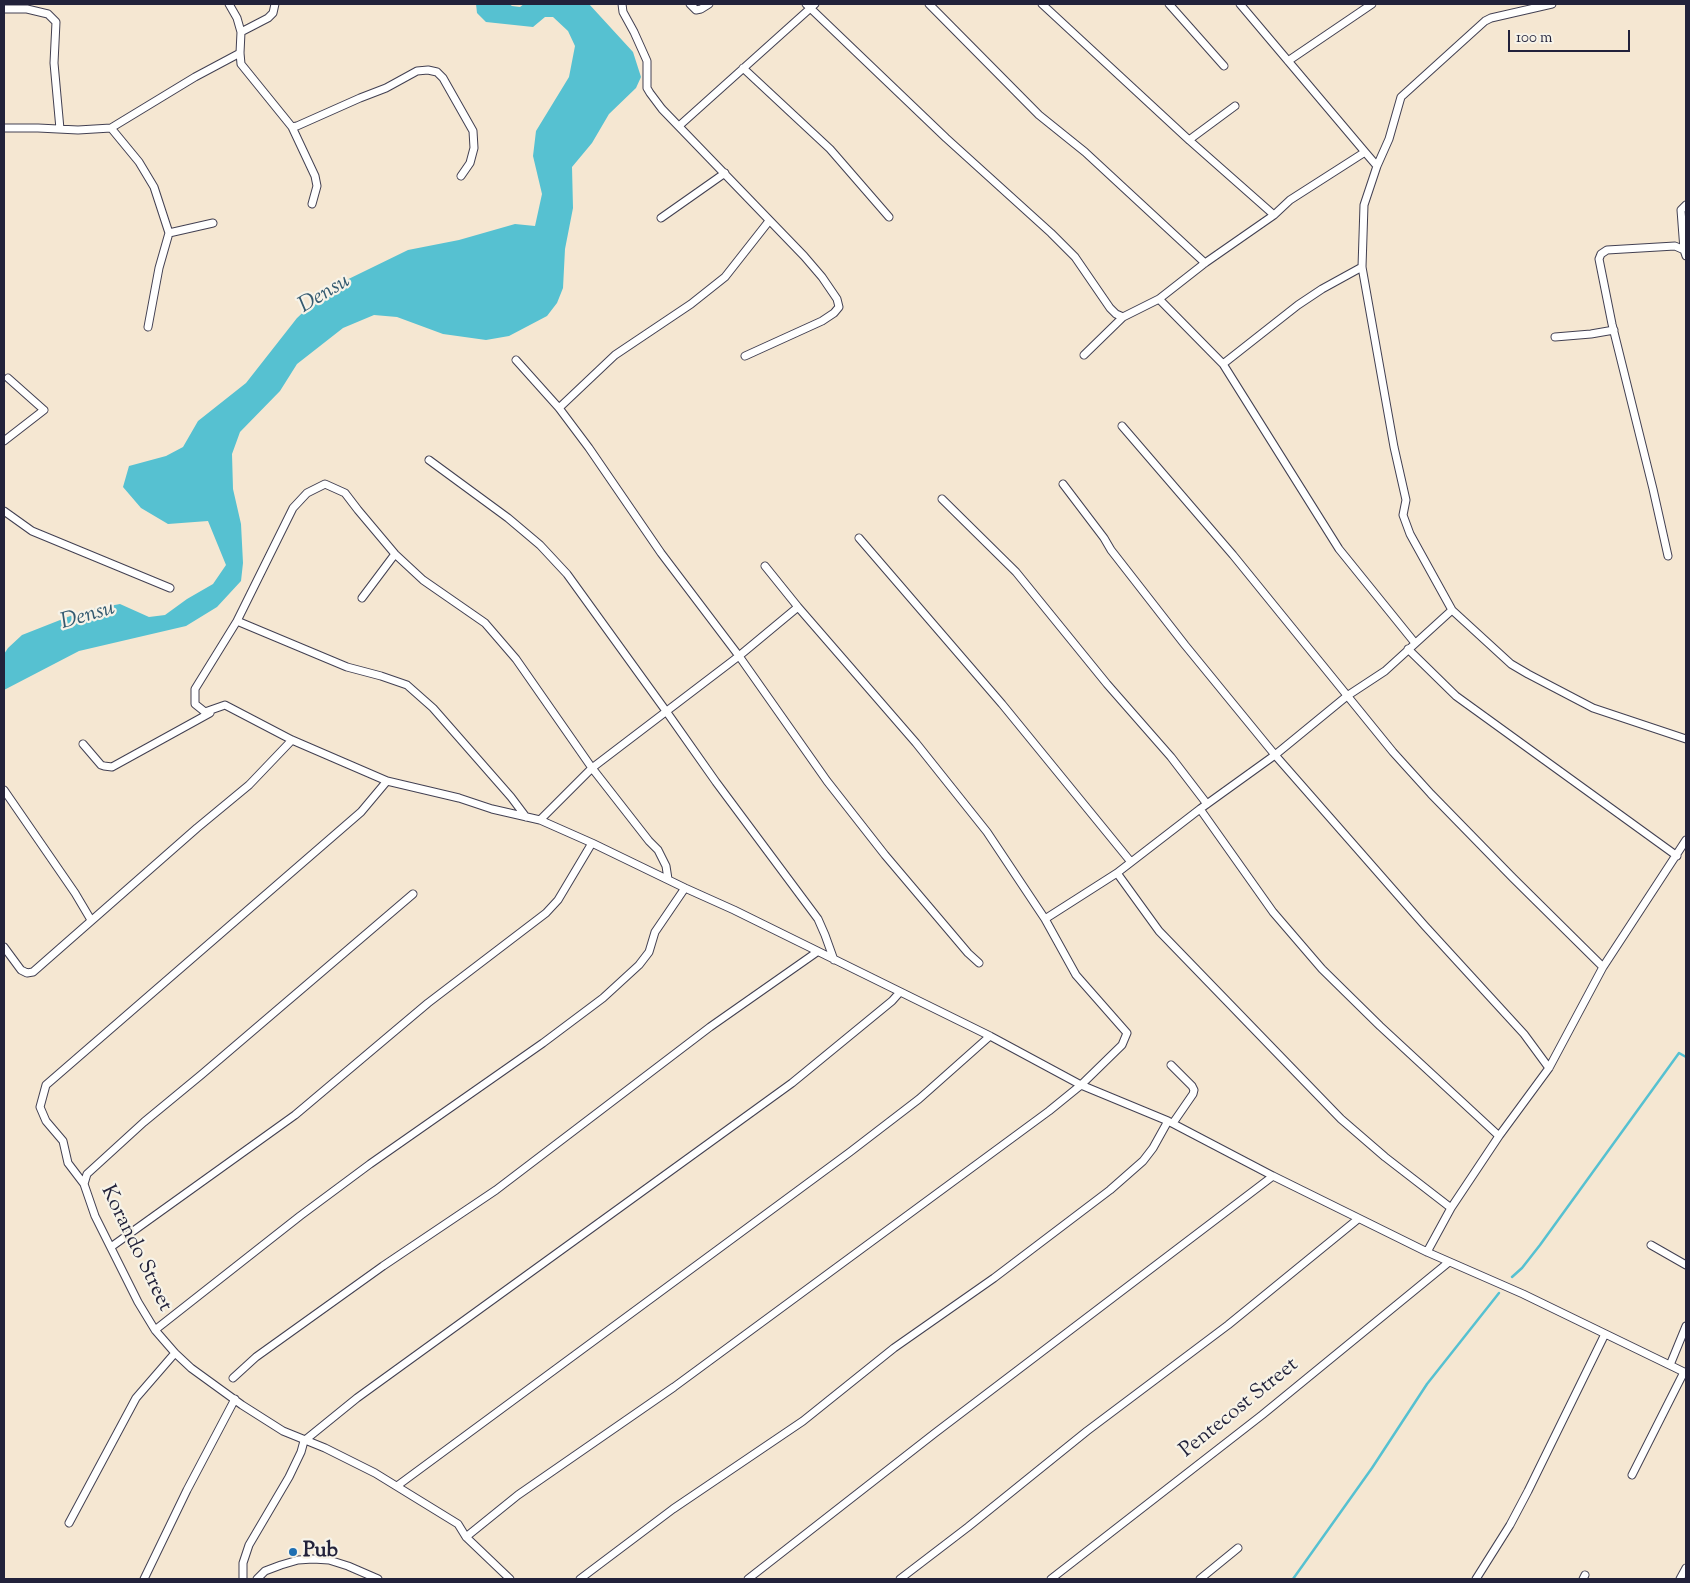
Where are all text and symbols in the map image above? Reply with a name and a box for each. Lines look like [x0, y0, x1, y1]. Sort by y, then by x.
scale bar [1510, 20, 1632, 52]
text: 100 m [1516, 28, 1552, 49]
water label: Densu [294, 269, 356, 321]
water label: Densu [58, 597, 118, 637]
street label: Korando Street [94, 1182, 176, 1316]
street label: Pentecost Street [1176, 1354, 1304, 1464]
place label: Pub [303, 1539, 338, 1565]
marker: Pub [287, 1546, 299, 1558]

